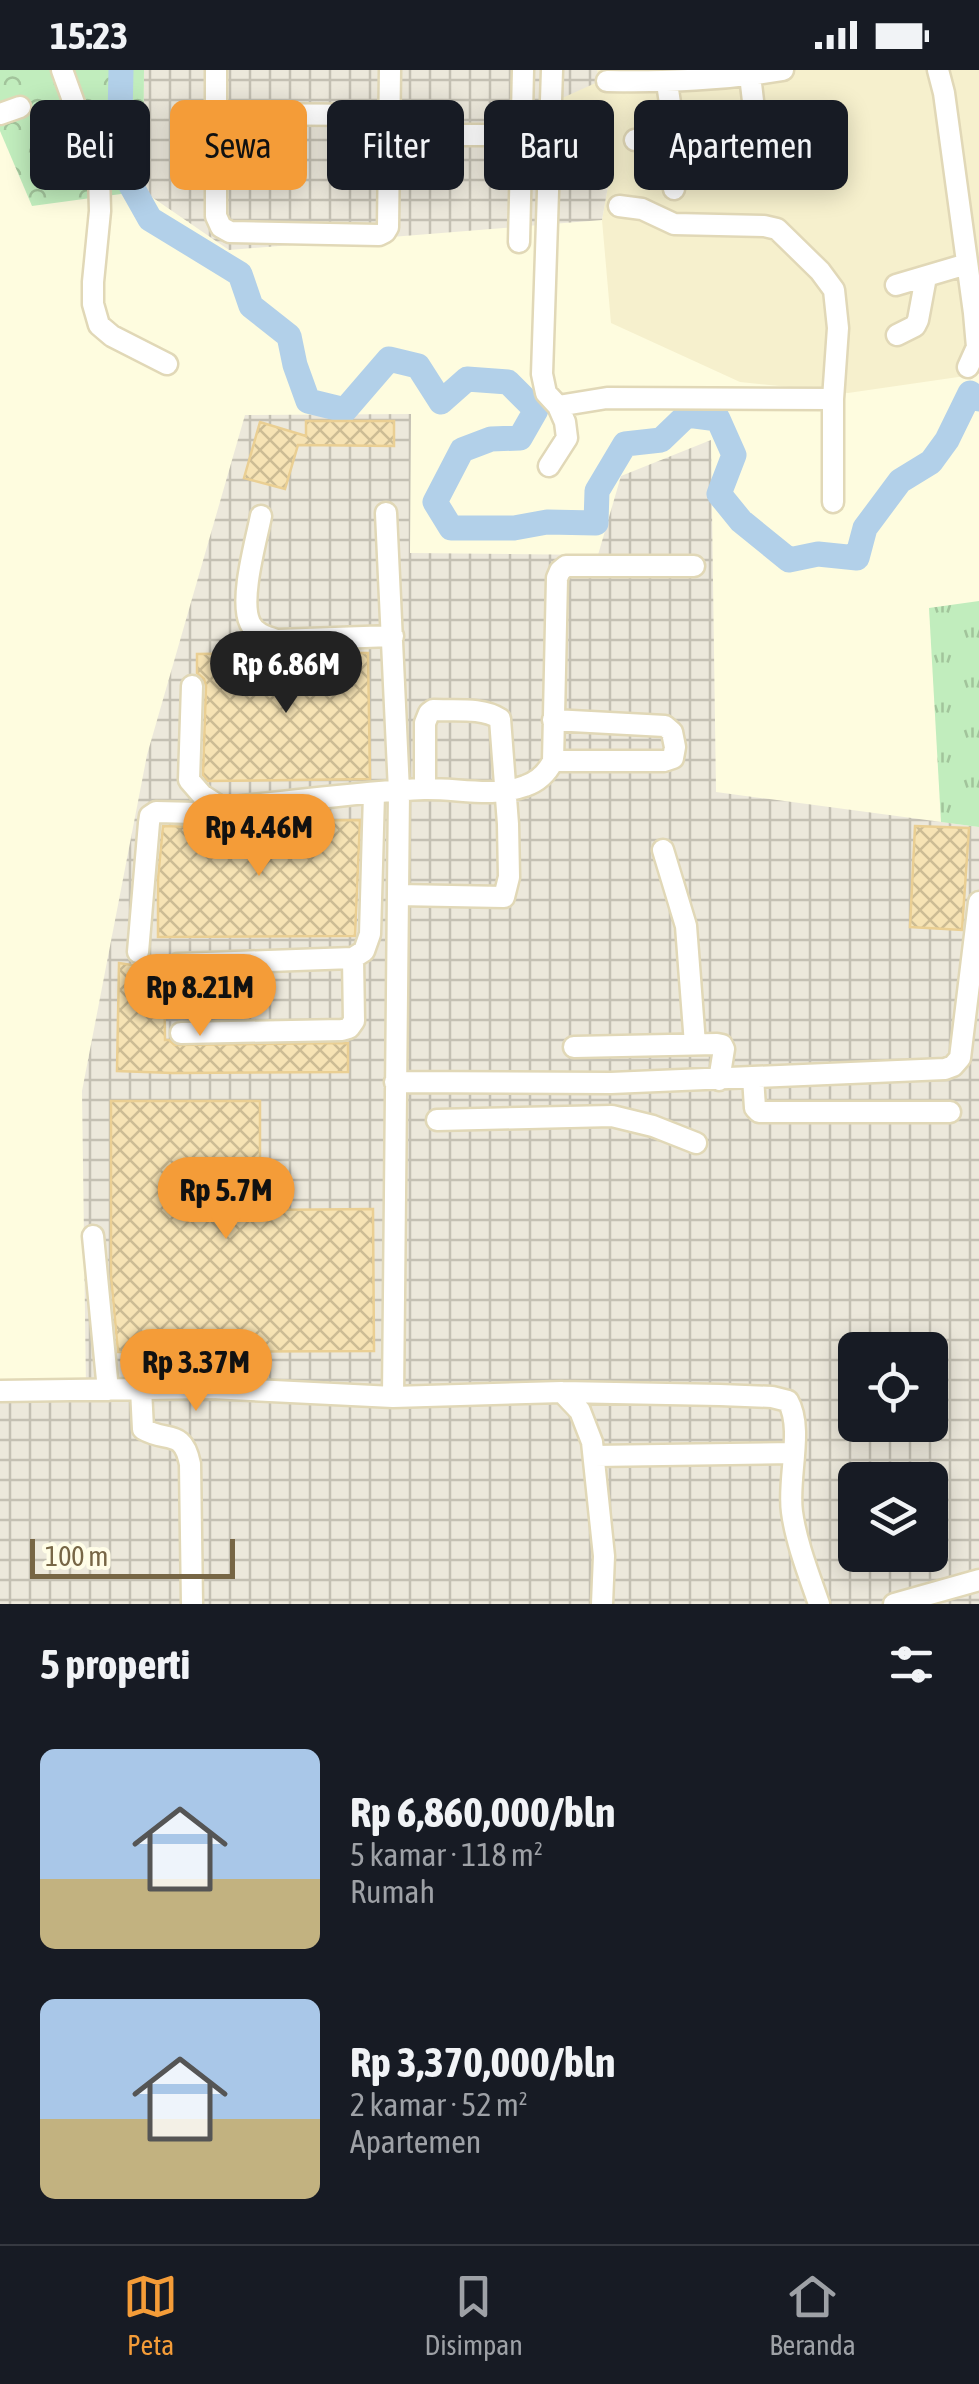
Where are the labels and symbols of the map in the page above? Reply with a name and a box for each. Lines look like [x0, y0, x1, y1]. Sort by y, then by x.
pin: Rp 6.86M [183, 631, 389, 716]
pin: Rp 4.46M [156, 794, 362, 879]
pin: Rp 8.21M [97, 954, 303, 1039]
pin: Rp 5.7M [134, 1157, 318, 1242]
pin: Rp 3.37M [93, 1329, 299, 1414]
scale bar [30, 1534, 235, 1578]

